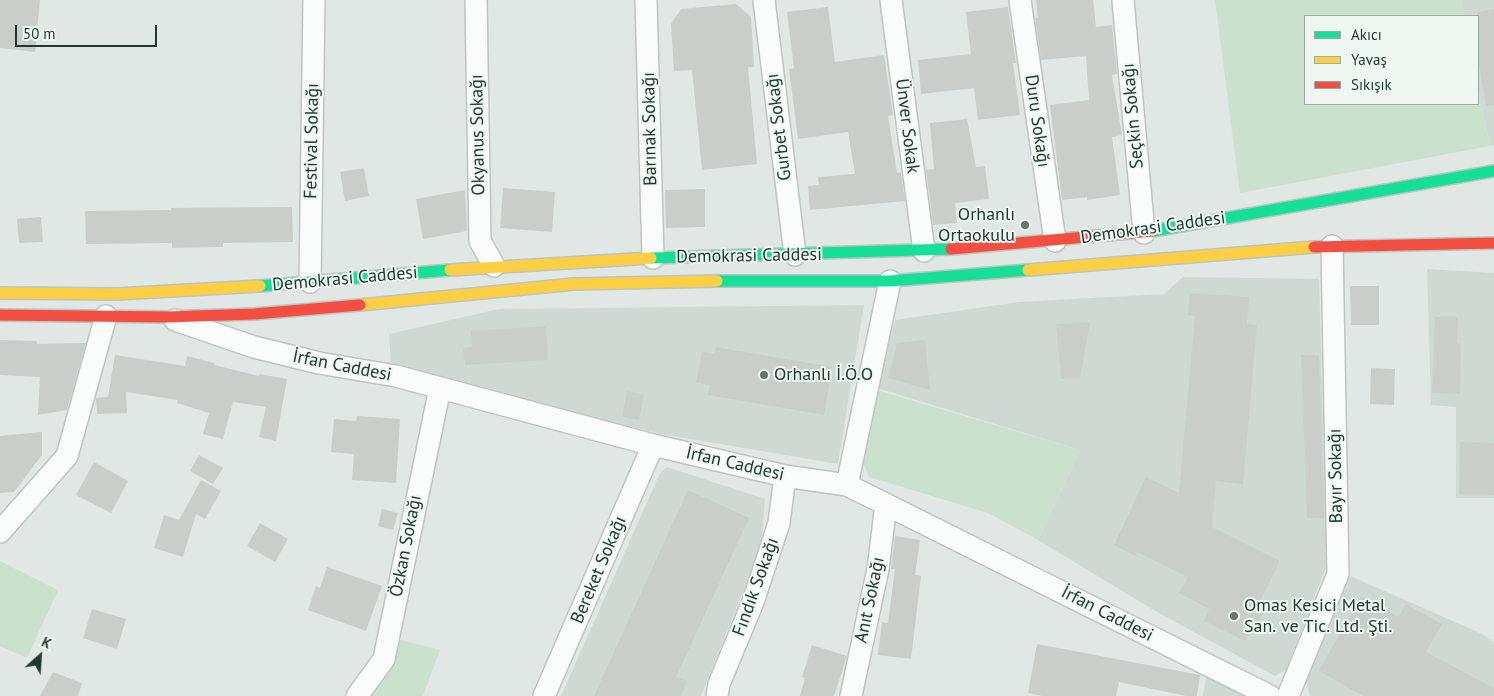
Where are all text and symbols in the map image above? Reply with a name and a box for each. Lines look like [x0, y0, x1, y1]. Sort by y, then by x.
scale bar [18, 15, 160, 47]
legend [1304, 15, 1479, 105]
text: 50 m [23, 24, 56, 43]
text: Akıcı [1351, 25, 1382, 44]
text: Yavaş [1351, 50, 1387, 69]
street label: Seçkin Sokağı [1118, 62, 1148, 170]
street label: Barınak Sokağı [638, 72, 662, 186]
street label: Gurbet Sokağı [762, 72, 796, 182]
street label: Duru Sokağı [1020, 73, 1054, 169]
street label: Okyanus Sokağı [466, 74, 490, 196]
text: Sıkışık [1351, 75, 1392, 94]
street label: Ünver Sokak [890, 77, 924, 175]
street label: Festival Sokağı [300, 83, 324, 199]
place label: Orhanlı Ortaokulu [938, 204, 1015, 246]
street label: Demokrasi Caddesi [1079, 207, 1227, 249]
marker: Orhanlı Ortaokulu [1019, 219, 1031, 231]
street label: Demokrasi Caddesi [676, 244, 822, 268]
street label: Demokrasi Caddesi [271, 262, 419, 296]
street label: İrfan Caddesi [291, 346, 393, 386]
place label: Orhanlı İ.Ö.O [774, 364, 873, 386]
marker: Orhanlı İ.Ö.O [758, 369, 770, 381]
street label: Bayır Sokağı [1324, 428, 1348, 524]
street label: İrfan Caddesi [684, 442, 786, 486]
street label: Özkan Sokağı [386, 493, 426, 599]
street label: Bereket Sokağı [567, 513, 631, 627]
street label: Fındık Sokağı [728, 535, 784, 639]
street label: Anıt Sokağı [850, 555, 890, 645]
street label: İrfan Caddesi [1057, 582, 1157, 646]
place label: Omas Kesici Metal San. ve Tic. Ltd. Şti. [1244, 595, 1392, 638]
marker: Omas Kesici Metal San. ve Tic. Ltd. Şti. [1228, 610, 1240, 622]
north arrow [15, 631, 65, 681]
text: K [39, 633, 54, 653]

